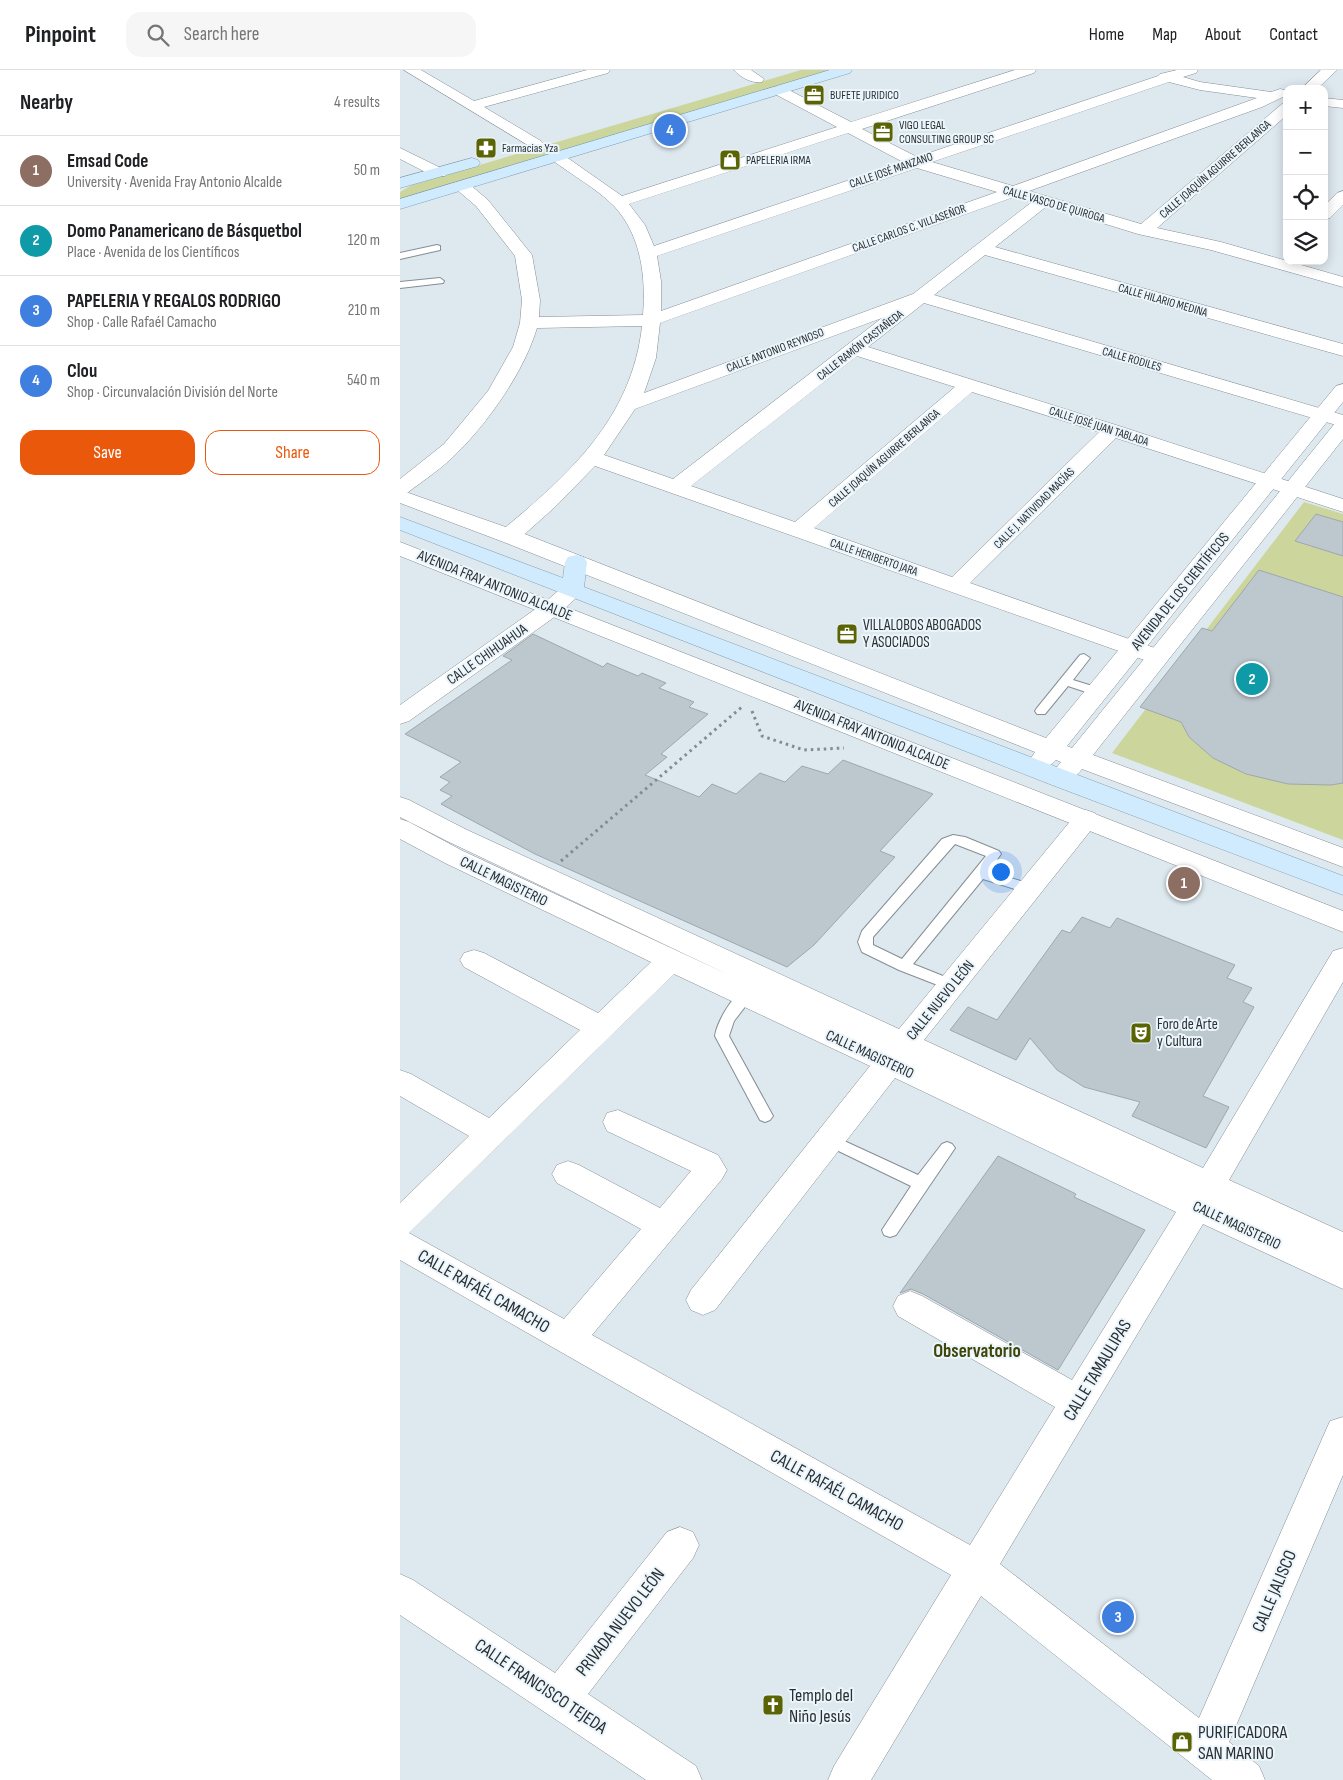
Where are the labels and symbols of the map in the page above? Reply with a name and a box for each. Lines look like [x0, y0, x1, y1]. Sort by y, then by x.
office icon: BUFETE JURIDICO [802, 83, 826, 107]
place label: BUFETE JURIDICO [830, 88, 899, 103]
pin: 4 [654, 111, 686, 149]
street label: CALLE JOAQUÍN AGUIRRE BERLANGA [1157, 116, 1275, 222]
place label: VIGO LEGAL CONSULTING GROUP SC [899, 118, 994, 147]
office icon: VIGO LEGAL CONSULTING GROUP SC [871, 120, 895, 144]
pharmacy icon: Farmacias Yza [474, 136, 498, 160]
place label: Farmacias Yza [502, 141, 559, 156]
shop icon: PAPELERIA IRMA [718, 148, 742, 172]
street label: CALLE JOSÉ MANZANO [847, 149, 935, 192]
place label: PAPELERIA IRMA [746, 153, 811, 168]
street label: CALLE VASCO DE QUIROGA [1001, 183, 1107, 226]
street label: CALLE CARLOS C. VILLASEÑOR [850, 201, 969, 256]
street label: CALLE HILARIO MEDINA [1116, 281, 1210, 321]
street label: CALLE RAMÓN CASTAÑEDA [814, 306, 907, 384]
street label: CALLE ANTONIO REYNOSO [724, 325, 826, 376]
street label: CALLE RODILES [1101, 344, 1163, 375]
street label: CALLE JOSÉ JUAN TABLADA [1047, 403, 1151, 450]
street label: CALLE JOAQUÍN AGUIRRE BERLANGA [826, 405, 944, 511]
street label: CALLE J. NATIVIDAD MACÍAS [991, 465, 1078, 552]
street label: AVENIDA DE LOS CIENTÍFICOS [1126, 529, 1234, 655]
street label: CALLE HERIBERTO JARA [828, 535, 921, 580]
street label: AVENIDA FRAY ANTONIO ALCALDE [414, 545, 575, 625]
place label: VILLALOBOS ABOGADOS Y ASOCIADOS [863, 616, 982, 652]
street label: CALLE CHIHUAHUA [443, 619, 532, 689]
office icon: VILLALOBOS ABOGADOS Y ASOCIADOS [835, 622, 859, 646]
pin: 2 [1236, 660, 1268, 698]
street label: AVENIDA FRAY ANTONIO ALCALDE [791, 694, 952, 774]
street label: CALLE MAGISTERIO [457, 852, 551, 911]
your location [988, 859, 1014, 885]
pin: 1 [1168, 864, 1200, 902]
street label: CALLE NUEVO LEÓN [902, 956, 978, 1044]
place label: Foro de Arte y Cultura [1157, 1015, 1218, 1051]
theatre icon: Foro de Arte y Cultura [1129, 1021, 1153, 1045]
street label: CALLE MAGISTERIO [823, 1026, 917, 1083]
street label: CALLE MAGISTERIO [1190, 1197, 1284, 1254]
street label: CALLE RAFAÉL CAMACHO [414, 1245, 553, 1338]
street label: CALLE TAMAULIPAS [1059, 1316, 1136, 1425]
district label: Observatorio [933, 1340, 1021, 1363]
street label: CALLE RAFAÉL CAMACHO [767, 1445, 907, 1536]
street label: CALLE JALISCO [1248, 1547, 1301, 1635]
street label: PRIVADA NUEVO LEÓN [572, 1564, 669, 1680]
pin: 3 [1102, 1598, 1134, 1636]
street label: CALLE FRANCISCO TEJEDA [471, 1634, 611, 1739]
place label: Templo del Niño Jesús [789, 1685, 853, 1727]
church icon: Templo del Niño Jesús [761, 1693, 785, 1717]
place label: PURIFICADORA SAN MARINO [1198, 1722, 1288, 1764]
shop icon: PURIFICADORA SAN MARINO [1170, 1730, 1194, 1754]

